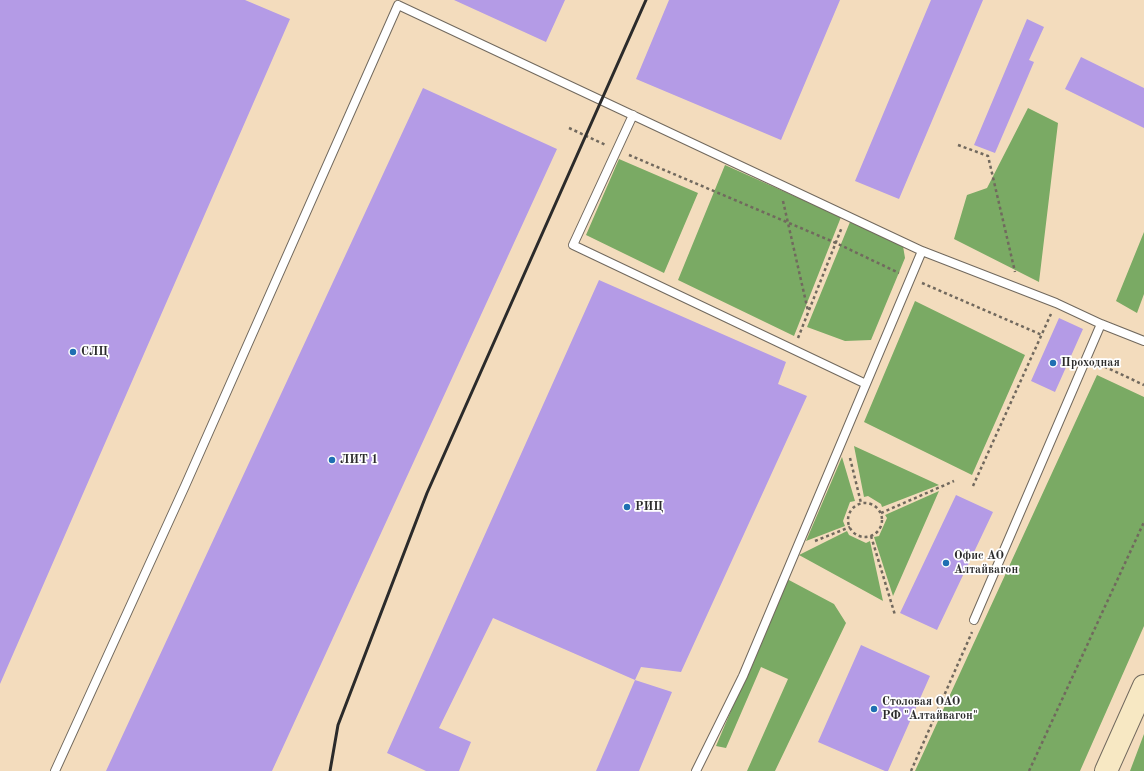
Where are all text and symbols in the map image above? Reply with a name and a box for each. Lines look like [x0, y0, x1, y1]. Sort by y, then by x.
place label: СЛЦ [81, 345, 108, 359]
marker: СЛЦ [68, 347, 78, 357]
place label: Проходная [1061, 356, 1120, 370]
marker: Проходная [1048, 358, 1058, 368]
place label: ЛИТ 1 [340, 453, 378, 467]
marker: ЛИТ 1 [327, 455, 337, 465]
place label: РИЦ [635, 500, 663, 514]
marker: РИЦ [622, 502, 632, 512]
place label: Офис АО Алтайвагон [954, 549, 1018, 577]
marker: Офис АО Алтайвагон [941, 558, 951, 568]
place label: Столовая ОАО РФ "Алтайвагон" [882, 695, 978, 723]
marker: Столовая ОАО РФ "Алтайвагон" [869, 704, 879, 714]

